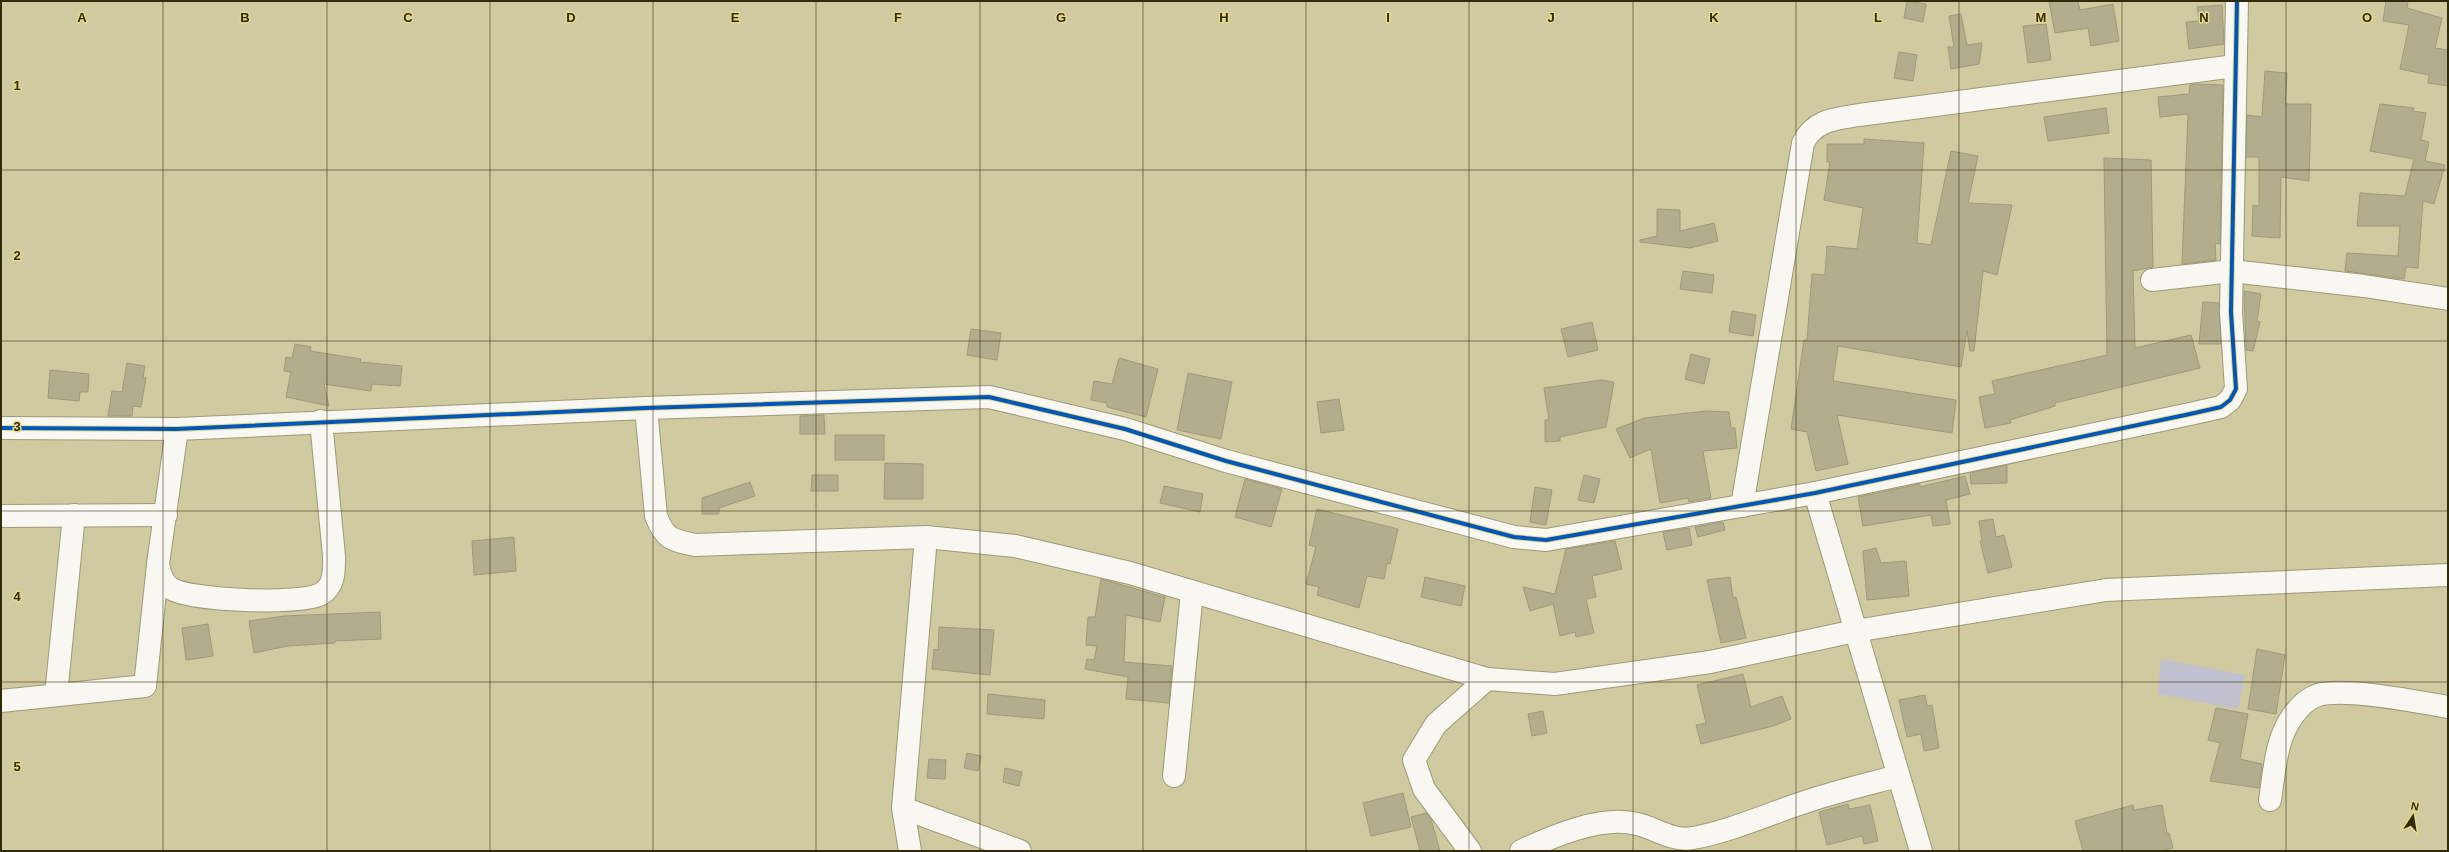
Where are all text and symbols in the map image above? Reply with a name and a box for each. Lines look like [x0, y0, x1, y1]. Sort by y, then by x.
text: A [77, 10, 87, 25]
text: B [240, 10, 250, 25]
text: C [403, 10, 413, 25]
text: D [566, 10, 576, 25]
text: E [731, 10, 740, 25]
text: F [894, 10, 902, 25]
text: G [1056, 10, 1066, 25]
text: H [1219, 10, 1229, 25]
text: I [1386, 10, 1390, 25]
text: J [1547, 10, 1555, 25]
text: K [1709, 10, 1719, 25]
text: L [1874, 10, 1882, 25]
text: M [2036, 10, 2046, 25]
text: N [2199, 10, 2209, 25]
text: O [2362, 10, 2372, 25]
text: 1 [13, 78, 21, 93]
text: 2 [13, 248, 21, 263]
text: 3 [13, 419, 21, 434]
text: 4 [13, 589, 21, 604]
text: 5 [13, 759, 21, 774]
north arrow [2393, 796, 2433, 836]
text: N [2410, 800, 2420, 813]

